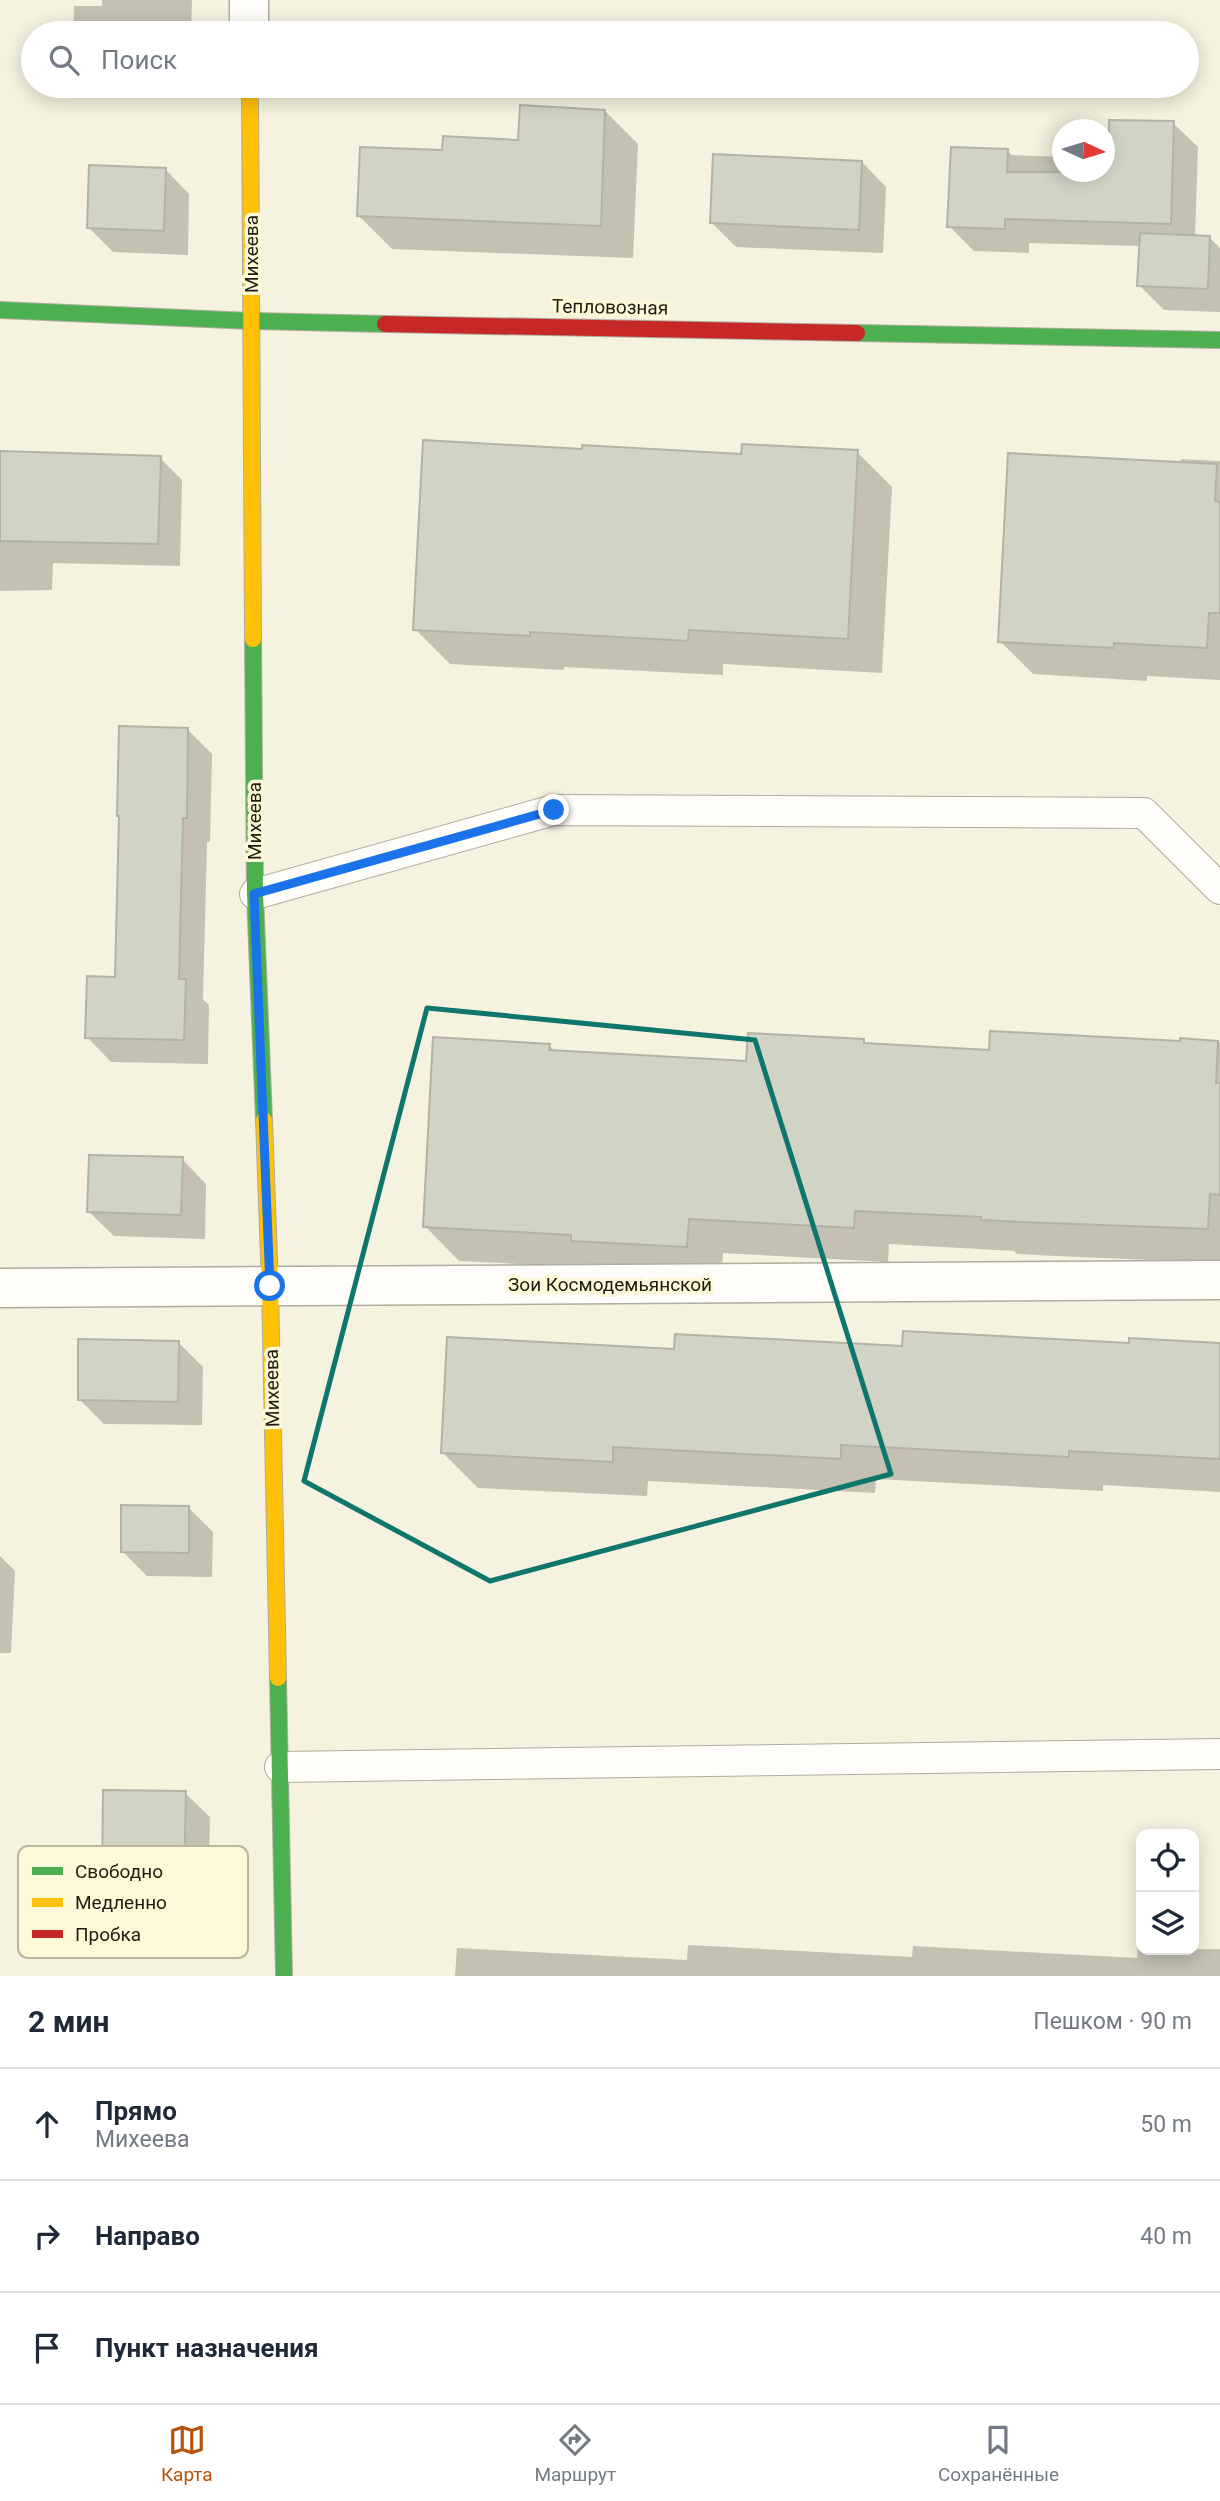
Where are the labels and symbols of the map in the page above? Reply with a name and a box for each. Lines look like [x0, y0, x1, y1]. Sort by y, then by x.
north arrow [1052, 119, 1115, 182]
street label: Михеева [240, 215, 263, 293]
street label: Тепловозная [552, 294, 668, 320]
street label: Михеева [243, 782, 266, 860]
route end [538, 794, 569, 825]
route start [254, 1270, 285, 1301]
street label: Зои Космодемьянской [508, 1273, 712, 1296]
street label: Михеева [260, 1349, 284, 1427]
legend [18, 1846, 248, 1958]
text: Свободно [75, 1860, 163, 1883]
text: Медленно [75, 1891, 167, 1914]
text: Пробка [75, 1923, 141, 1946]

